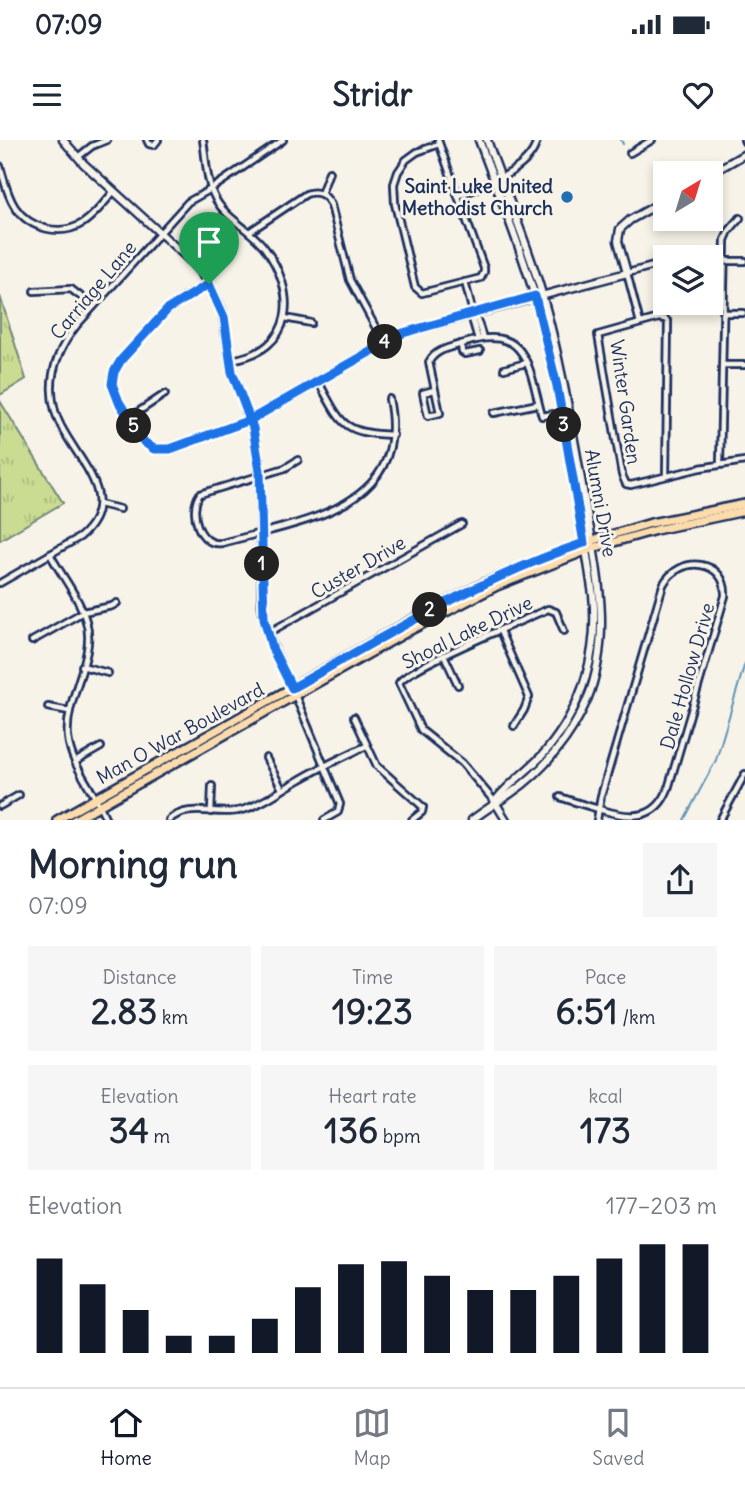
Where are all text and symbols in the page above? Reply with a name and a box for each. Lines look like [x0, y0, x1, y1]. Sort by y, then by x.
text: 07:09 [35, 8, 102, 41]
text: Stridr [332, 74, 413, 115]
icon: menu [28, 76, 66, 114]
icon: heart [679, 76, 717, 114]
north arrow [653, 161, 723, 231]
map controls [653, 161, 723, 315]
place label: Saint Luke United Methodist Church [402, 174, 553, 220]
marker: Saint Luke United Methodist Church [559, 189, 575, 205]
pin [179, 212, 239, 284]
icon: arrive [190, 223, 228, 261]
street label: Carriage Lane [45, 236, 141, 344]
button: layers [653, 245, 723, 315]
pin: 4 [368, 324, 402, 360]
text: 4 [379, 329, 390, 353]
street label: Winter Garden [605, 338, 647, 466]
pin: 5 [116, 408, 152, 444]
pin: 3 [546, 408, 582, 442]
text: 3 [558, 412, 569, 436]
text: 5 [128, 413, 139, 437]
street label: Alumni Drive [580, 447, 622, 559]
street label: Custer Drive [306, 530, 410, 604]
pin: 1 [244, 546, 280, 582]
text: 1 [258, 551, 265, 575]
street label: Shoal Lake Drive [398, 590, 536, 674]
pin: 2 [412, 592, 448, 628]
text: 2 [424, 597, 435, 621]
street label: Dale Hollow Drive [655, 600, 719, 752]
street label: Man O War Boulevard [92, 677, 268, 789]
text: Morning run [28, 841, 238, 888]
button: share [643, 843, 717, 917]
text: 07:09 [28, 891, 88, 920]
text: Distance [102, 965, 177, 989]
text: Time [352, 965, 393, 989]
text: Pace [585, 965, 626, 989]
text: 2.83 [91, 989, 157, 1033]
text: 19:23 [332, 989, 413, 1033]
text: 6:51 [556, 989, 618, 1033]
text: km [157, 1005, 188, 1029]
text: /km [618, 1005, 655, 1029]
text: Elevation [101, 1084, 178, 1108]
text: Heart rate [328, 1084, 417, 1108]
text: kcal [588, 1084, 623, 1108]
text: 34 [109, 1108, 149, 1152]
text: 136 [324, 1108, 378, 1152]
text: 173 [580, 1108, 631, 1152]
text: m [149, 1124, 170, 1148]
text: bpm [378, 1124, 421, 1148]
text: Elevation [28, 1191, 122, 1220]
text: 177–203 m [606, 1191, 717, 1220]
tab: Home [101, 1404, 152, 1470]
tab: Map [353, 1404, 391, 1470]
tab: Saved [592, 1404, 644, 1470]

